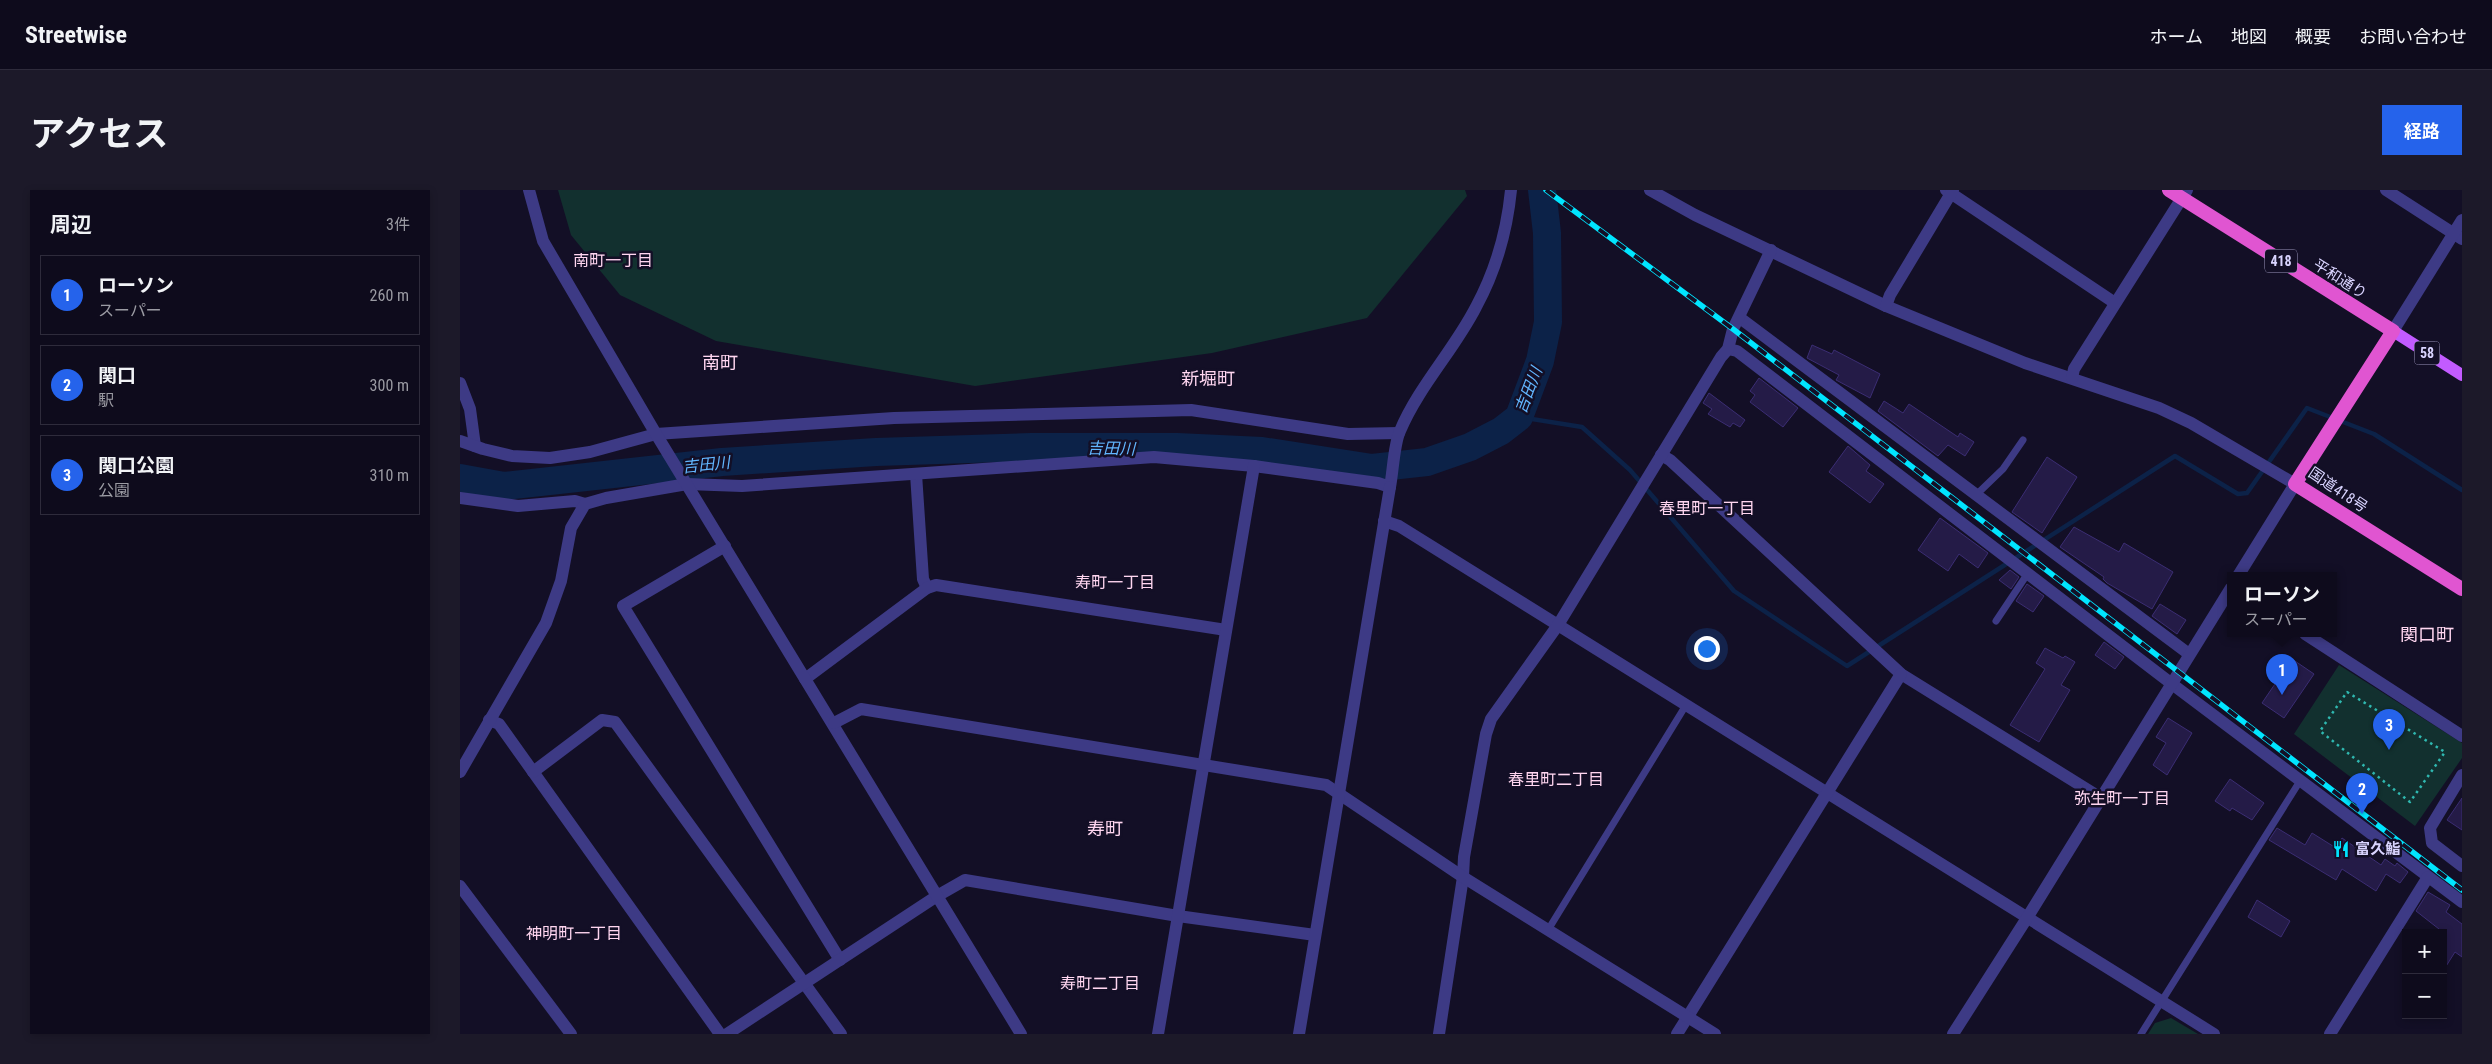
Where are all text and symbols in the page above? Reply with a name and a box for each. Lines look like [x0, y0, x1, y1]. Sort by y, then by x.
text: Streetwise [25, 21, 127, 49]
text: ホーム [2150, 26, 2203, 47]
text: 地図 [2231, 26, 2267, 47]
text: 概要 [2295, 26, 2331, 47]
text: お問い合わせ [2359, 26, 2467, 47]
button: 経路 [2382, 105, 2462, 155]
text: アクセス [30, 114, 168, 155]
text: 周辺 [50, 213, 92, 237]
text: 3件 [386, 215, 410, 234]
road number: 418 [2265, 249, 2297, 272]
district label: 南町一丁目 [573, 251, 653, 270]
street label: 平和通り [2310, 255, 2370, 303]
text: ローソン [98, 274, 174, 297]
text: 1 [63, 286, 71, 305]
text: 260 m [370, 286, 409, 305]
text: スーパー [98, 301, 162, 320]
road number: 58 [2414, 342, 2440, 364]
district label: 南町 [702, 352, 738, 373]
water label: 吉田川 [1511, 363, 1547, 416]
text: 関口 [98, 364, 136, 387]
district label: 新堀町 [1181, 368, 1235, 389]
text: 2 [63, 376, 71, 395]
text: 300 m [370, 376, 409, 395]
text: 駅 [98, 391, 114, 410]
water label: 吉田川 [1087, 439, 1137, 458]
water label: 吉田川 [681, 452, 733, 476]
text: 関口公園 [98, 454, 174, 477]
street label: 国道418号 [2305, 464, 2371, 516]
text: 3 [63, 466, 71, 485]
text: 310 m [370, 466, 409, 485]
text: 公園 [98, 481, 130, 500]
district label: 春里町一丁目 [1659, 499, 1755, 518]
popup [2227, 572, 2337, 637]
district label: 寿町一丁目 [1075, 573, 1155, 592]
text: ローソン [2244, 583, 2320, 606]
text: スーパー [2244, 610, 2308, 629]
district label: 関口町 [2400, 624, 2454, 645]
your location [1694, 636, 1720, 662]
pin: 1 [2266, 654, 2298, 695]
pin: 3 [2373, 709, 2405, 750]
district label: 春里町二丁目 [1508, 770, 1604, 789]
pin: 2 [2346, 773, 2378, 814]
district label: 弥生町一丁目 [2074, 789, 2170, 808]
district label: 寿町 [1087, 818, 1123, 839]
restaurant icon: 富久鮨 [2331, 839, 2351, 859]
place label: 富久鮨 [2355, 840, 2401, 858]
district label: 神明町一丁目 [526, 924, 622, 943]
map controls [2402, 929, 2447, 1019]
button: + [2402, 929, 2447, 974]
district label: 寿町二丁目 [1060, 974, 1140, 993]
button: − [2402, 974, 2447, 1019]

